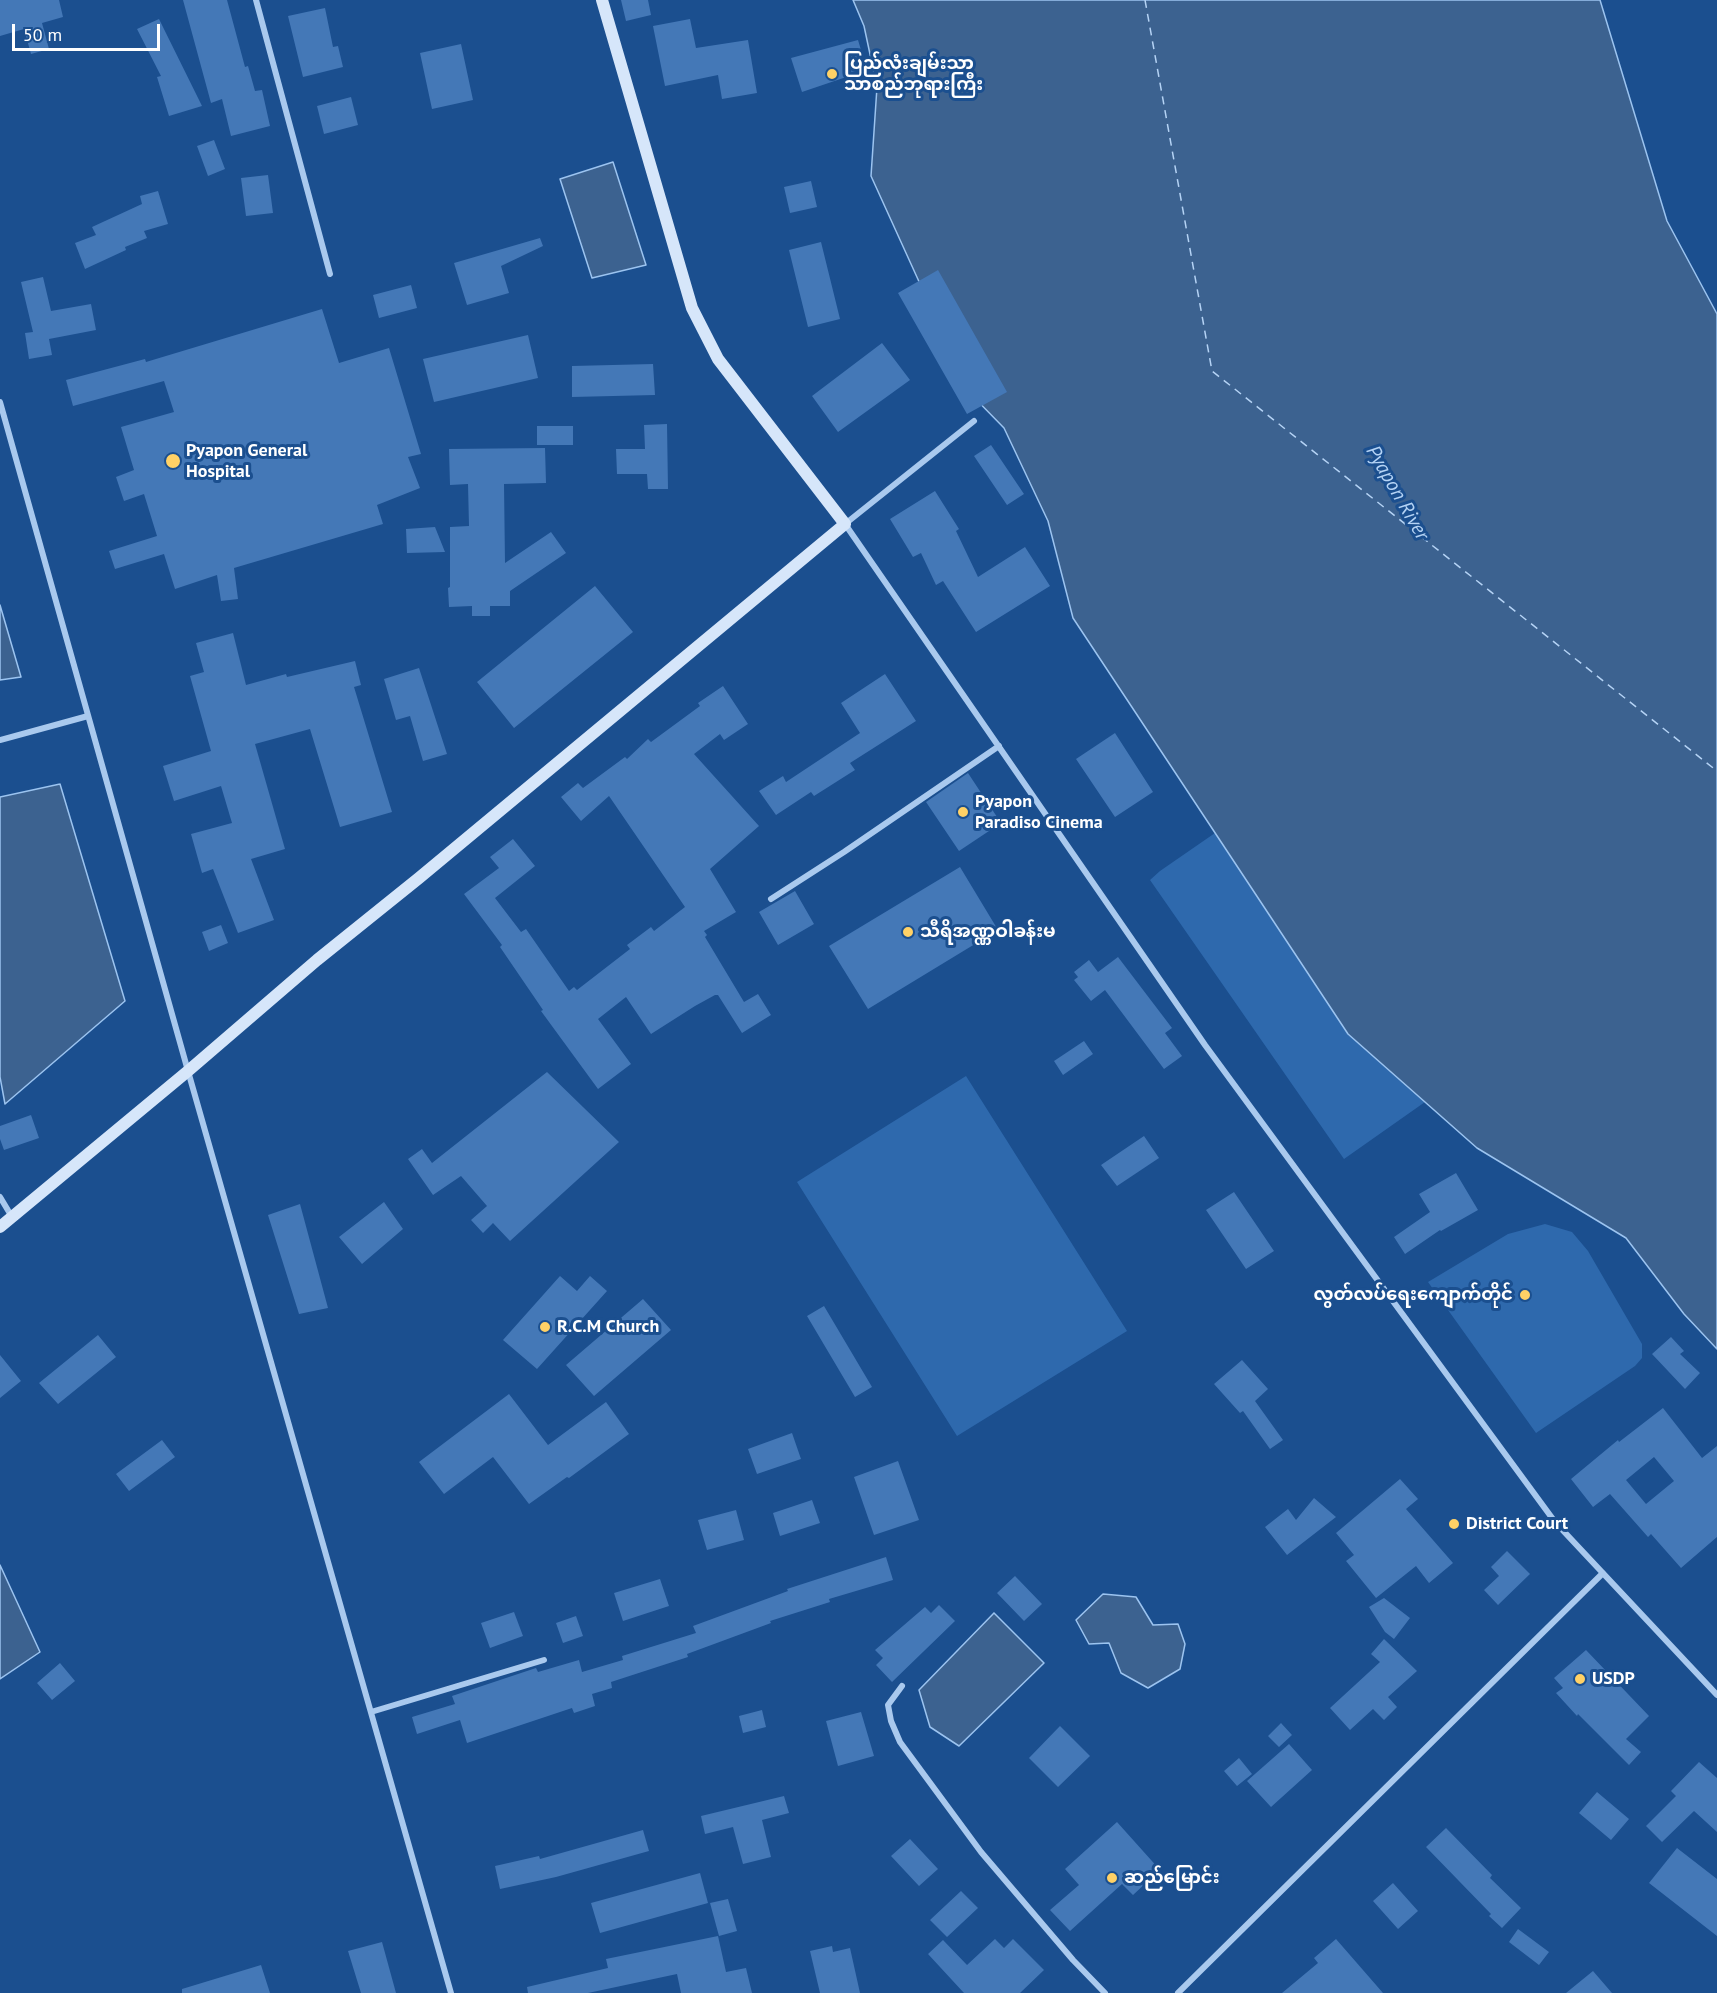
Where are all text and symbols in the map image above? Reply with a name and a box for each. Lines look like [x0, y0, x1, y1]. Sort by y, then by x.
scale bar [15, 12, 164, 50]
text: 50 m [23, 23, 62, 46]
place label: ပြည်လုံးချမ်းသာ သာစည်ဘုရားကြီး [844, 53, 983, 96]
marker: ပြည်လုံးချမ်းသာ သာစည်ဘုရားကြီး [825, 67, 839, 81]
place label: Pyapon General Hospital [186, 440, 307, 482]
water label: Pyapon River [1360, 441, 1434, 545]
marker: Pyapon General Hospital [164, 452, 182, 470]
place label: Pyapon Paradiso Cinema [975, 791, 1103, 834]
marker: Pyapon Paradiso Cinema [956, 805, 970, 819]
place label: သီရိအဏ္ဏဝါခန်းမ [920, 921, 1056, 943]
marker: သီရိအဏ္ဏဝါခန်းမ [901, 925, 915, 939]
place label: လွတ်လပ်ရေးကျောက်တိုင် [1314, 1284, 1513, 1306]
marker: လွတ်လပ်ရေးကျောက်တိုင် [1518, 1288, 1532, 1302]
place label: R.C.M Church [557, 1316, 659, 1338]
marker: R.C.M Church [538, 1320, 552, 1334]
place label: District Court [1466, 1513, 1568, 1535]
marker: District Court [1447, 1517, 1461, 1531]
place label: USDP [1592, 1668, 1635, 1690]
marker: USDP [1573, 1672, 1587, 1686]
place label: ဆည်မြောင်း [1124, 1867, 1220, 1889]
marker: ဆည်မြောင်း [1105, 1871, 1119, 1885]

